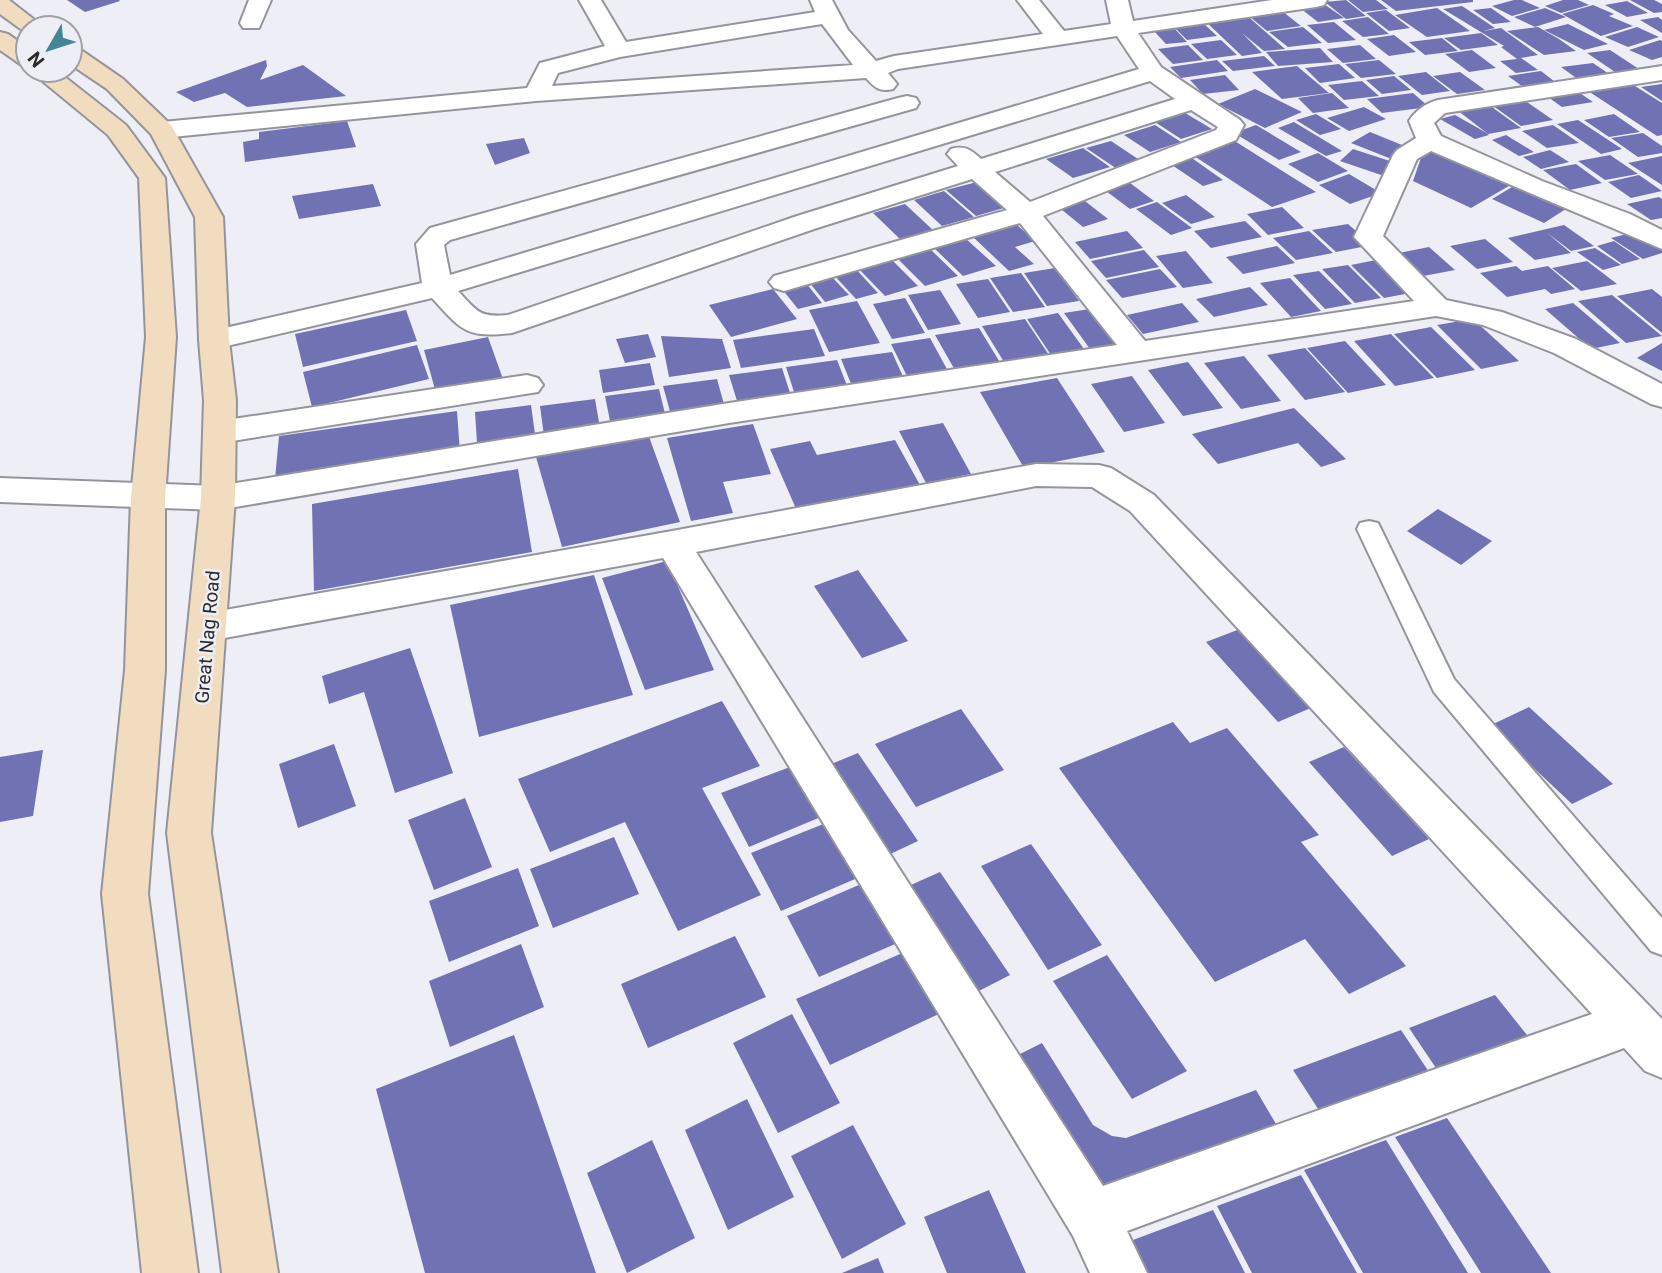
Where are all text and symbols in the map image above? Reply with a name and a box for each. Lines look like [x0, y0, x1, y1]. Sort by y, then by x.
north arrow [14, 14, 84, 84]
text: N [23, 47, 49, 72]
street label: Great Nag Road [190, 570, 225, 705]

